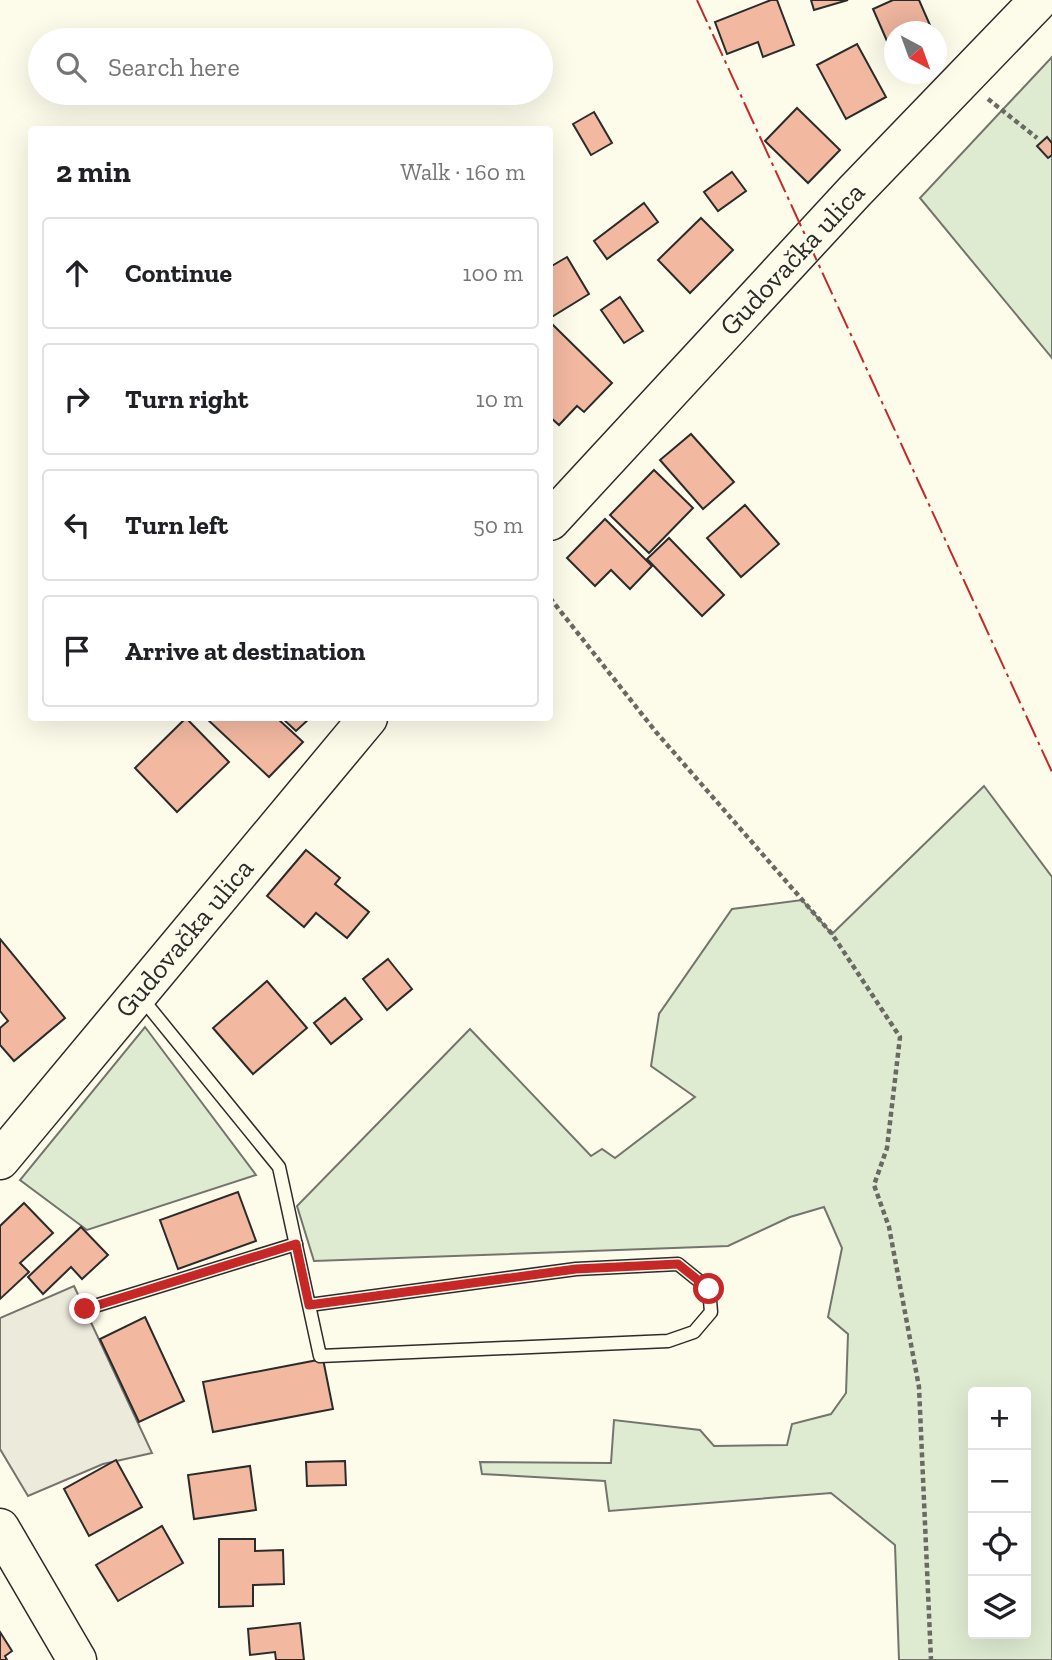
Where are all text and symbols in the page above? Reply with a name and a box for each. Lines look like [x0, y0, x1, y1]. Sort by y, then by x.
north arrow [884, 21, 947, 84]
search box [28, 28, 553, 105]
icon: search [52, 48, 90, 86]
text: Search here [108, 51, 240, 83]
text: 2 min [56, 154, 131, 190]
text: Walk · 160 m [400, 158, 525, 186]
street label: Gudovačka ulica [713, 175, 872, 342]
icon: ahead [58, 254, 96, 292]
text: Continue [125, 257, 232, 289]
text: 100 m [463, 259, 523, 287]
icon: right [58, 380, 96, 418]
text: Turn right [125, 383, 248, 415]
text: 10 m [476, 385, 523, 413]
icon: left [58, 506, 96, 544]
text: Turn left [125, 509, 228, 541]
text: 50 m [473, 511, 523, 539]
icon: arrive [58, 632, 96, 670]
text: Arrive at destination [125, 635, 365, 667]
street label: Gudovačka ulica [108, 852, 260, 1024]
route start [693, 1273, 724, 1304]
route end [69, 1293, 100, 1324]
map controls [968, 1387, 1031, 1639]
button: + [968, 1387, 1031, 1450]
button: − [968, 1450, 1031, 1513]
button: locate [968, 1513, 1031, 1576]
button: layers [968, 1576, 1031, 1639]

